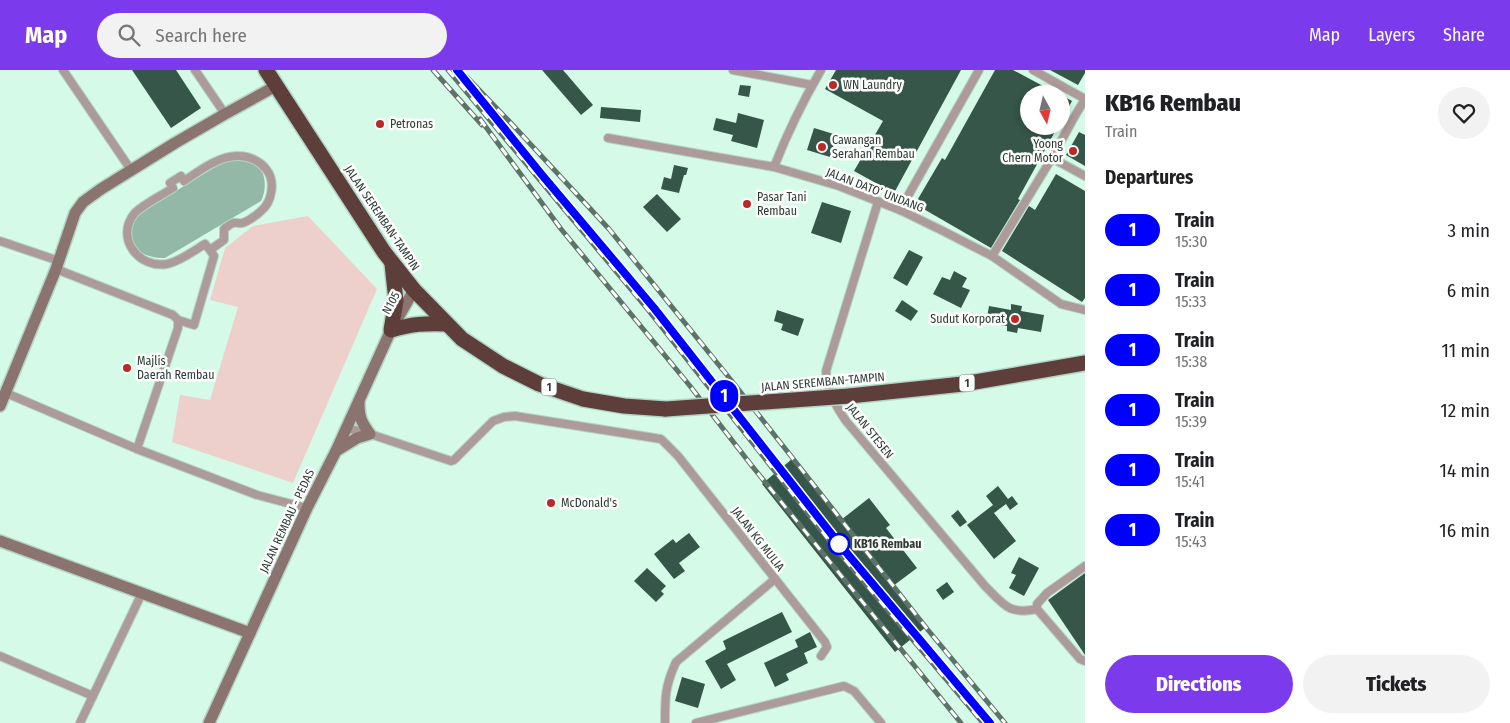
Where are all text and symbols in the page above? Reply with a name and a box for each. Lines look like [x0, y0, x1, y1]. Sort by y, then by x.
search box [97, 13, 447, 58]
text: Map [25, 21, 67, 49]
icon: search [115, 21, 143, 49]
text: Search here [155, 24, 247, 47]
text: Map [1309, 24, 1340, 46]
text: Layers [1368, 24, 1415, 46]
text: Share [1443, 24, 1485, 46]
place label: WN Laundry [843, 78, 902, 92]
marker: WN Laundry [827, 79, 839, 91]
north arrow [1020, 85, 1070, 135]
map controls [1020, 85, 1070, 135]
button: heart [1438, 87, 1490, 139]
text: KB16 Rembau [1105, 89, 1241, 117]
place label: Petronas [390, 117, 433, 131]
marker: Petronas [374, 118, 386, 130]
text: Train [1105, 122, 1137, 141]
place label: Cawangan Serahan Rembau [832, 133, 915, 161]
place label: Yoong Chern Motor [1002, 137, 1064, 165]
marker: Cawangan Serahan Rembau [816, 141, 828, 153]
marker: Yoong Chern Motor [1067, 145, 1079, 157]
street label: JALAN SEREMBAN-TAMPIN [342, 163, 422, 273]
street label: JALAN DATO’ UNDANG [824, 165, 926, 215]
text: Departures [1105, 166, 1193, 189]
place label: Pasar Tani Rembau [757, 190, 807, 218]
marker: Pasar Tani Rembau [741, 198, 753, 210]
text: Train [1175, 209, 1214, 232]
text: 1 [1129, 219, 1136, 241]
text: 3 min [1448, 219, 1490, 242]
text: 15:30 [1175, 232, 1208, 251]
text: Train [1175, 269, 1214, 292]
text: 1 [1129, 279, 1136, 301]
text: 6 min [1447, 279, 1490, 302]
street label: N105 [379, 289, 403, 317]
text: 15:33 [1175, 292, 1207, 311]
place label: Sudut Korporat [930, 312, 1005, 326]
marker: Sudut Korporat [1009, 313, 1021, 325]
text: Train [1175, 329, 1214, 352]
text: 1 [1129, 339, 1136, 361]
text: 11 min [1442, 339, 1490, 362]
text: 15:38 [1175, 352, 1207, 371]
place label: Majlis Daerah Rembau [137, 354, 214, 382]
marker: Majlis Daerah Rembau [121, 362, 133, 374]
street label: JALAN SEREMBAN-TAMPIN [761, 370, 885, 394]
road number: 1 [960, 374, 974, 392]
road number: 1 [542, 378, 556, 396]
line badge: 1 [708, 380, 740, 412]
text: 1 [720, 385, 728, 407]
text: Train [1175, 389, 1214, 412]
text: 1 [1129, 399, 1136, 421]
text: 12 min [1440, 399, 1490, 422]
street label: JALAN STESEN [843, 401, 897, 461]
text: 15:39 [1175, 412, 1207, 431]
text: Train [1175, 449, 1214, 472]
text: 1 [1129, 459, 1136, 481]
text: 14 min [1440, 459, 1490, 482]
street label: JALAN REMBAU - PEDAS [257, 467, 317, 575]
text: 15:41 [1175, 472, 1205, 491]
place label: McDonald's [561, 496, 617, 510]
marker: McDonald's [545, 497, 557, 509]
street label: JALAN KG MULIA [729, 504, 788, 574]
text: Train [1175, 509, 1214, 532]
text: 1 [1129, 519, 1136, 541]
text: 16 min [1439, 519, 1490, 542]
text: 15:43 [1175, 532, 1207, 551]
marker: KB16 Rembau [828, 533, 850, 555]
place label: KB16 Rembau [854, 537, 921, 551]
button: Directions [1105, 655, 1293, 713]
button: Tickets [1303, 655, 1490, 713]

